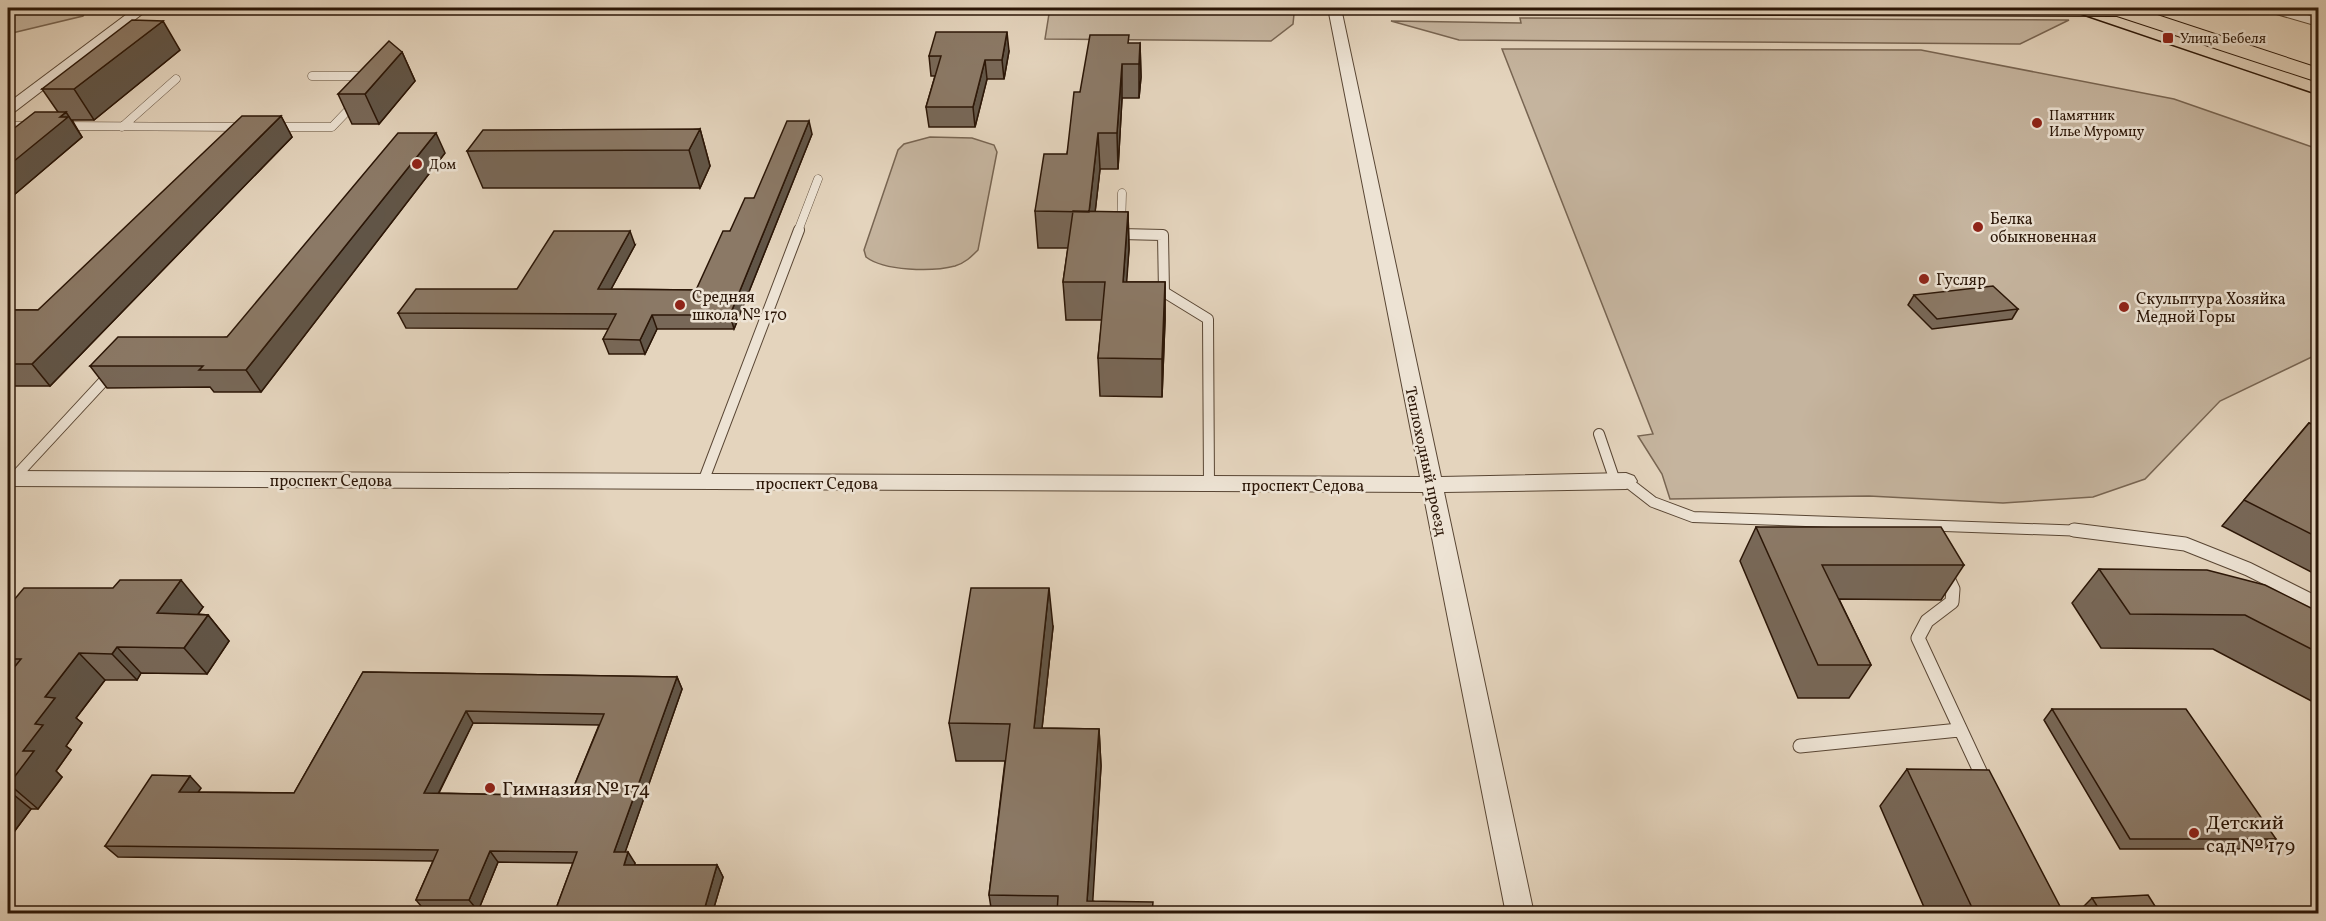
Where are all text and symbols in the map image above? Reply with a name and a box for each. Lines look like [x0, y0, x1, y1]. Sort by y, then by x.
place label: Улица Бебеля [2180, 30, 2266, 49]
marker: Улица Бебеля [2161, 31, 2175, 45]
place label: Памятник Илье Муромцу [2049, 107, 2145, 142]
marker: Памятник Илье Муромцу [2030, 116, 2044, 130]
place label: Дом [429, 156, 456, 175]
marker: Дом [410, 157, 424, 171]
place label: Белка обыкновенная [1990, 209, 2097, 249]
marker: Белка обыкновенная [1971, 220, 1985, 234]
place label: Гусляр [1936, 270, 1986, 292]
marker: Гусляр [1917, 272, 1931, 286]
place label: Средняя школа № 170 [692, 287, 787, 327]
place label: Скульптура Хозяйка Медной Горы [2136, 289, 2286, 329]
marker: Средняя школа № 170 [673, 298, 687, 312]
marker: Скульптура Хозяйка Медной Горы [2117, 300, 2131, 314]
street label: Теплоходный проезд [1398, 385, 1452, 538]
street label: проспект Седова [270, 471, 392, 493]
street label: проспект Седова [756, 474, 878, 496]
street label: проспект Седова [1242, 476, 1364, 498]
place label: Гимназия № 174 [502, 776, 650, 804]
marker: Гимназия № 174 [483, 781, 497, 795]
place label: Детский сад № 179 [2206, 810, 2295, 861]
marker: Детский сад № 179 [2187, 826, 2201, 840]

